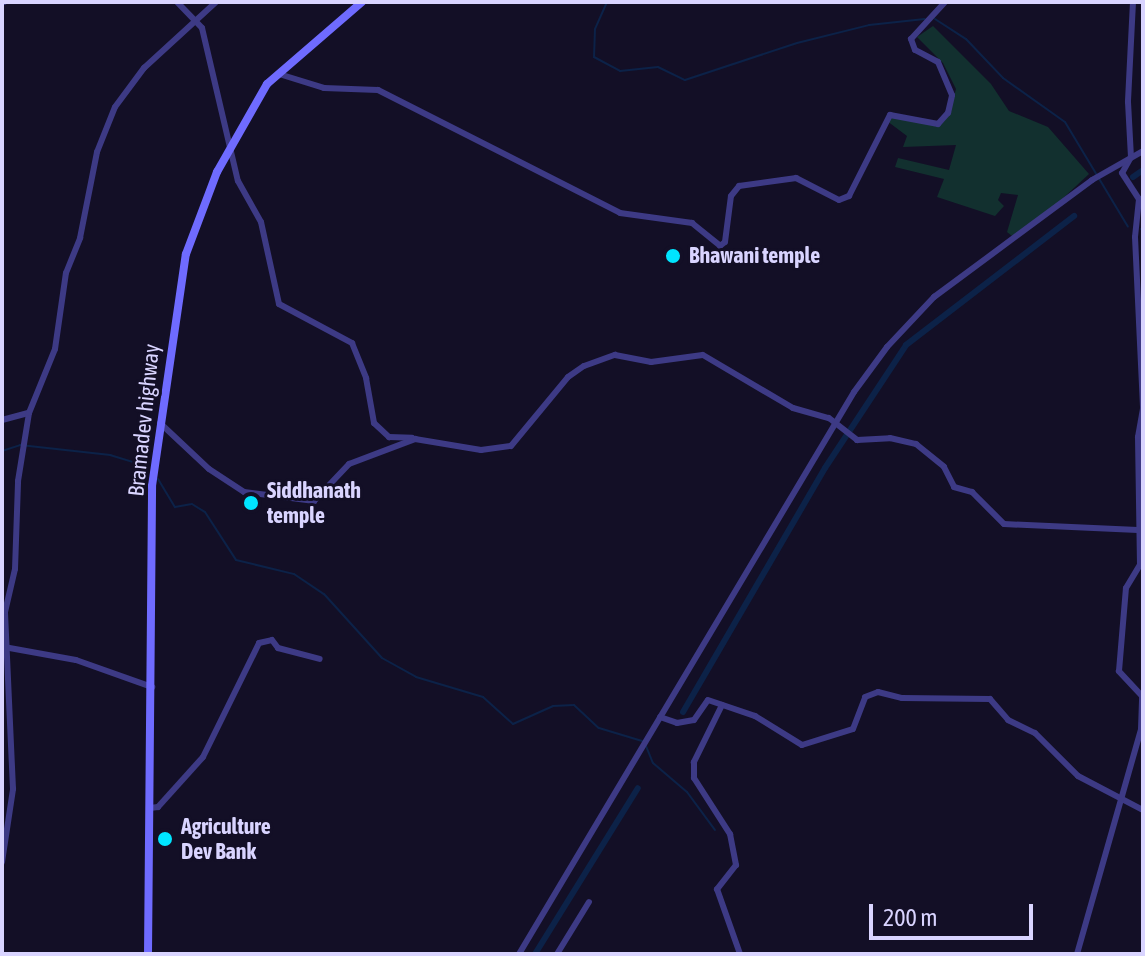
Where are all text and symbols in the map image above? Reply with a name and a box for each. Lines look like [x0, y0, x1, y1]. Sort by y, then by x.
place label: Bhawani temple [689, 243, 820, 269]
marker: Bhawani temple [664, 247, 682, 265]
street label: Bramadev highway [123, 342, 165, 498]
place label: Siddhanath temple [267, 477, 361, 528]
marker: Siddhanath temple [242, 494, 260, 512]
place label: Agriculture Dev Bank [181, 813, 271, 864]
marker: Agriculture Dev Bank [156, 830, 174, 848]
scale bar [873, 888, 1037, 938]
text: 200 m [883, 904, 937, 931]

